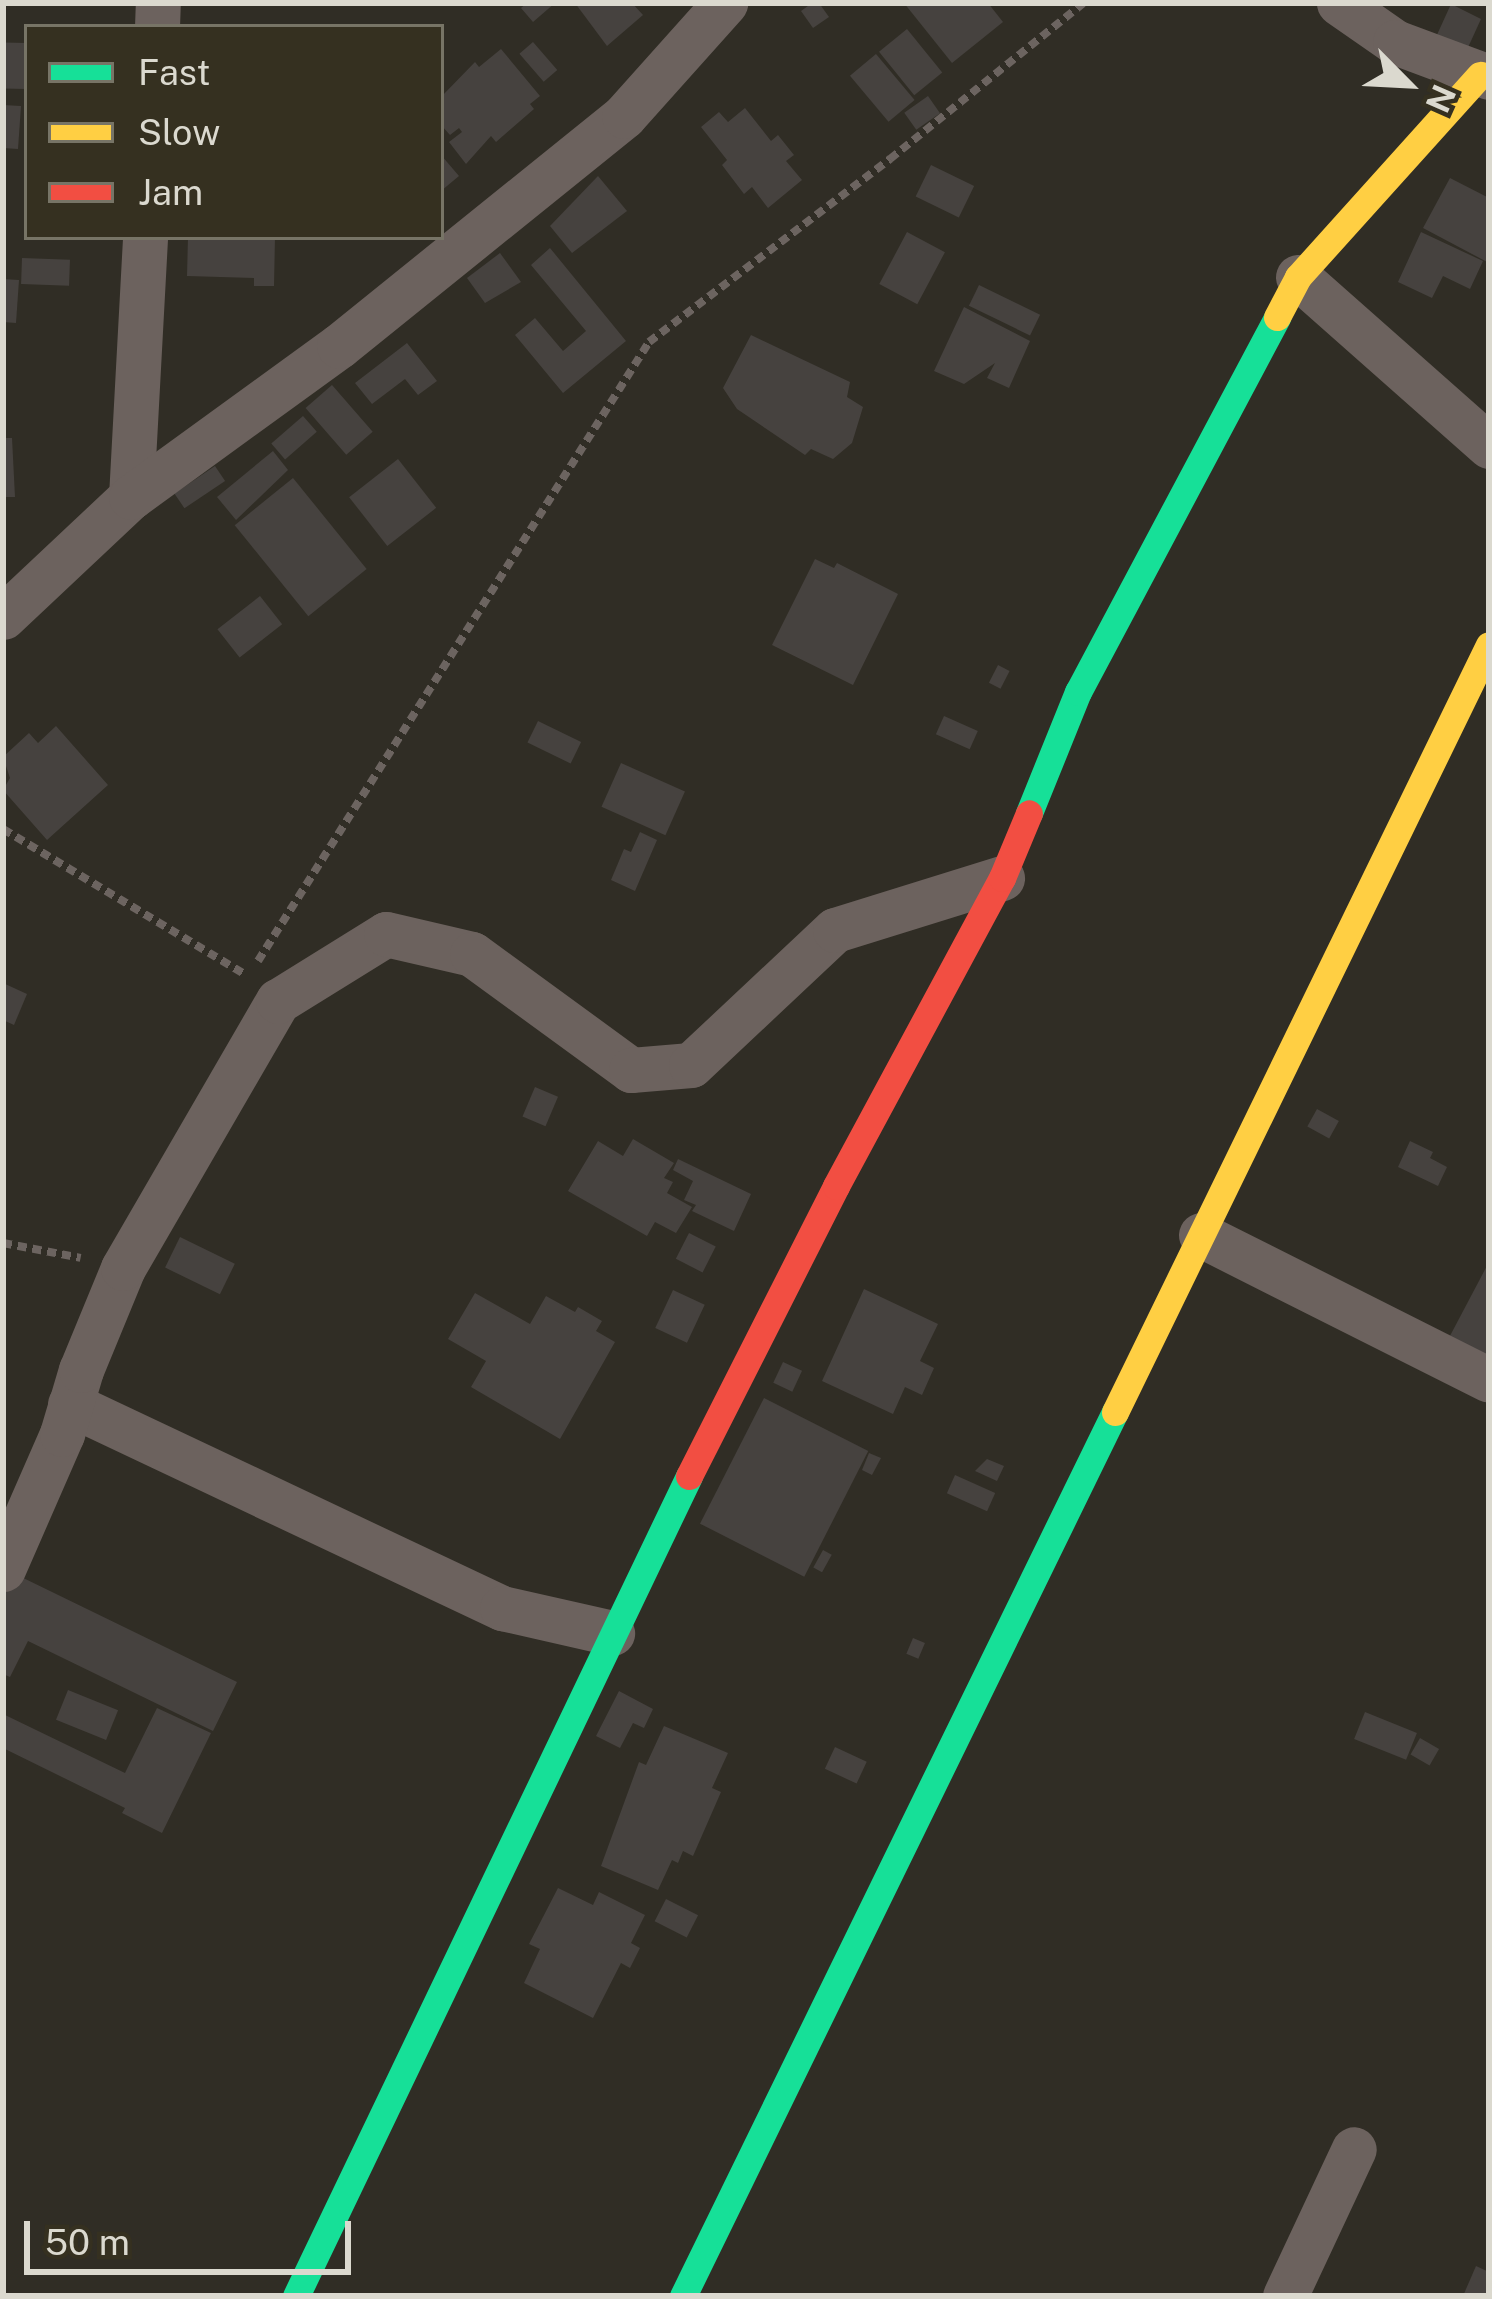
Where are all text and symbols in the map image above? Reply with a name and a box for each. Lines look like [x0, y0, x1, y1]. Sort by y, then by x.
legend [24, 24, 444, 240]
north arrow [1348, 24, 1468, 144]
text: Fast [138, 51, 211, 93]
text: N [1418, 79, 1463, 118]
text: Slow [138, 111, 220, 153]
text: Jam [138, 171, 203, 213]
scale bar [30, 2197, 357, 2271]
text: 50 m [45, 2221, 130, 2263]

